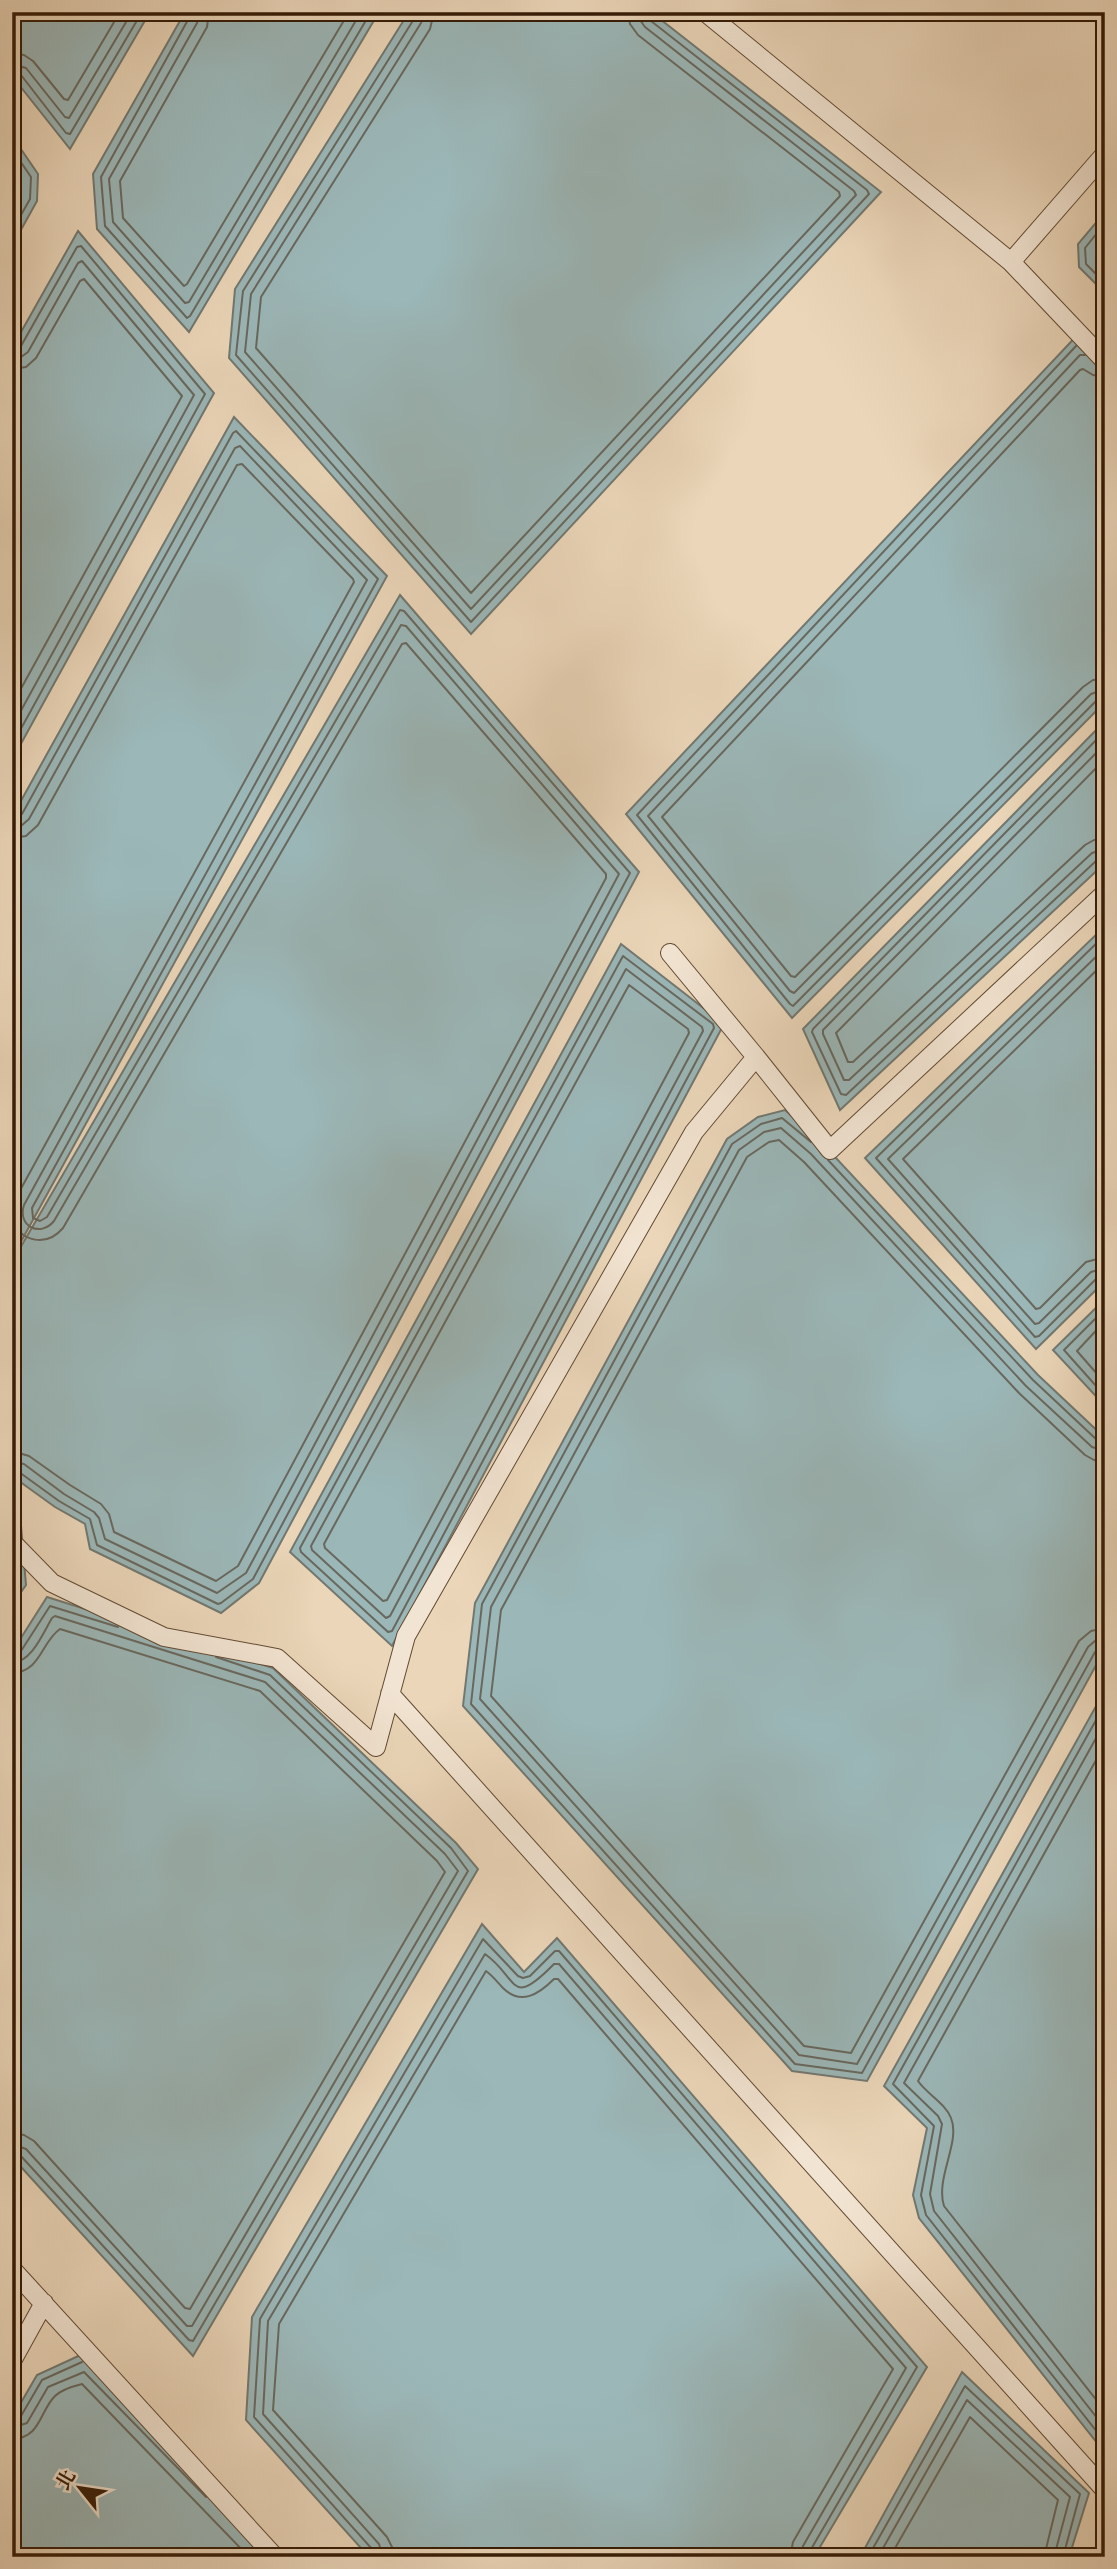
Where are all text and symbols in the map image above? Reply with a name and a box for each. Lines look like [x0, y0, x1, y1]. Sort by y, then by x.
north arrow [46, 2454, 116, 2524]
text: 北 [51, 2466, 81, 2494]

